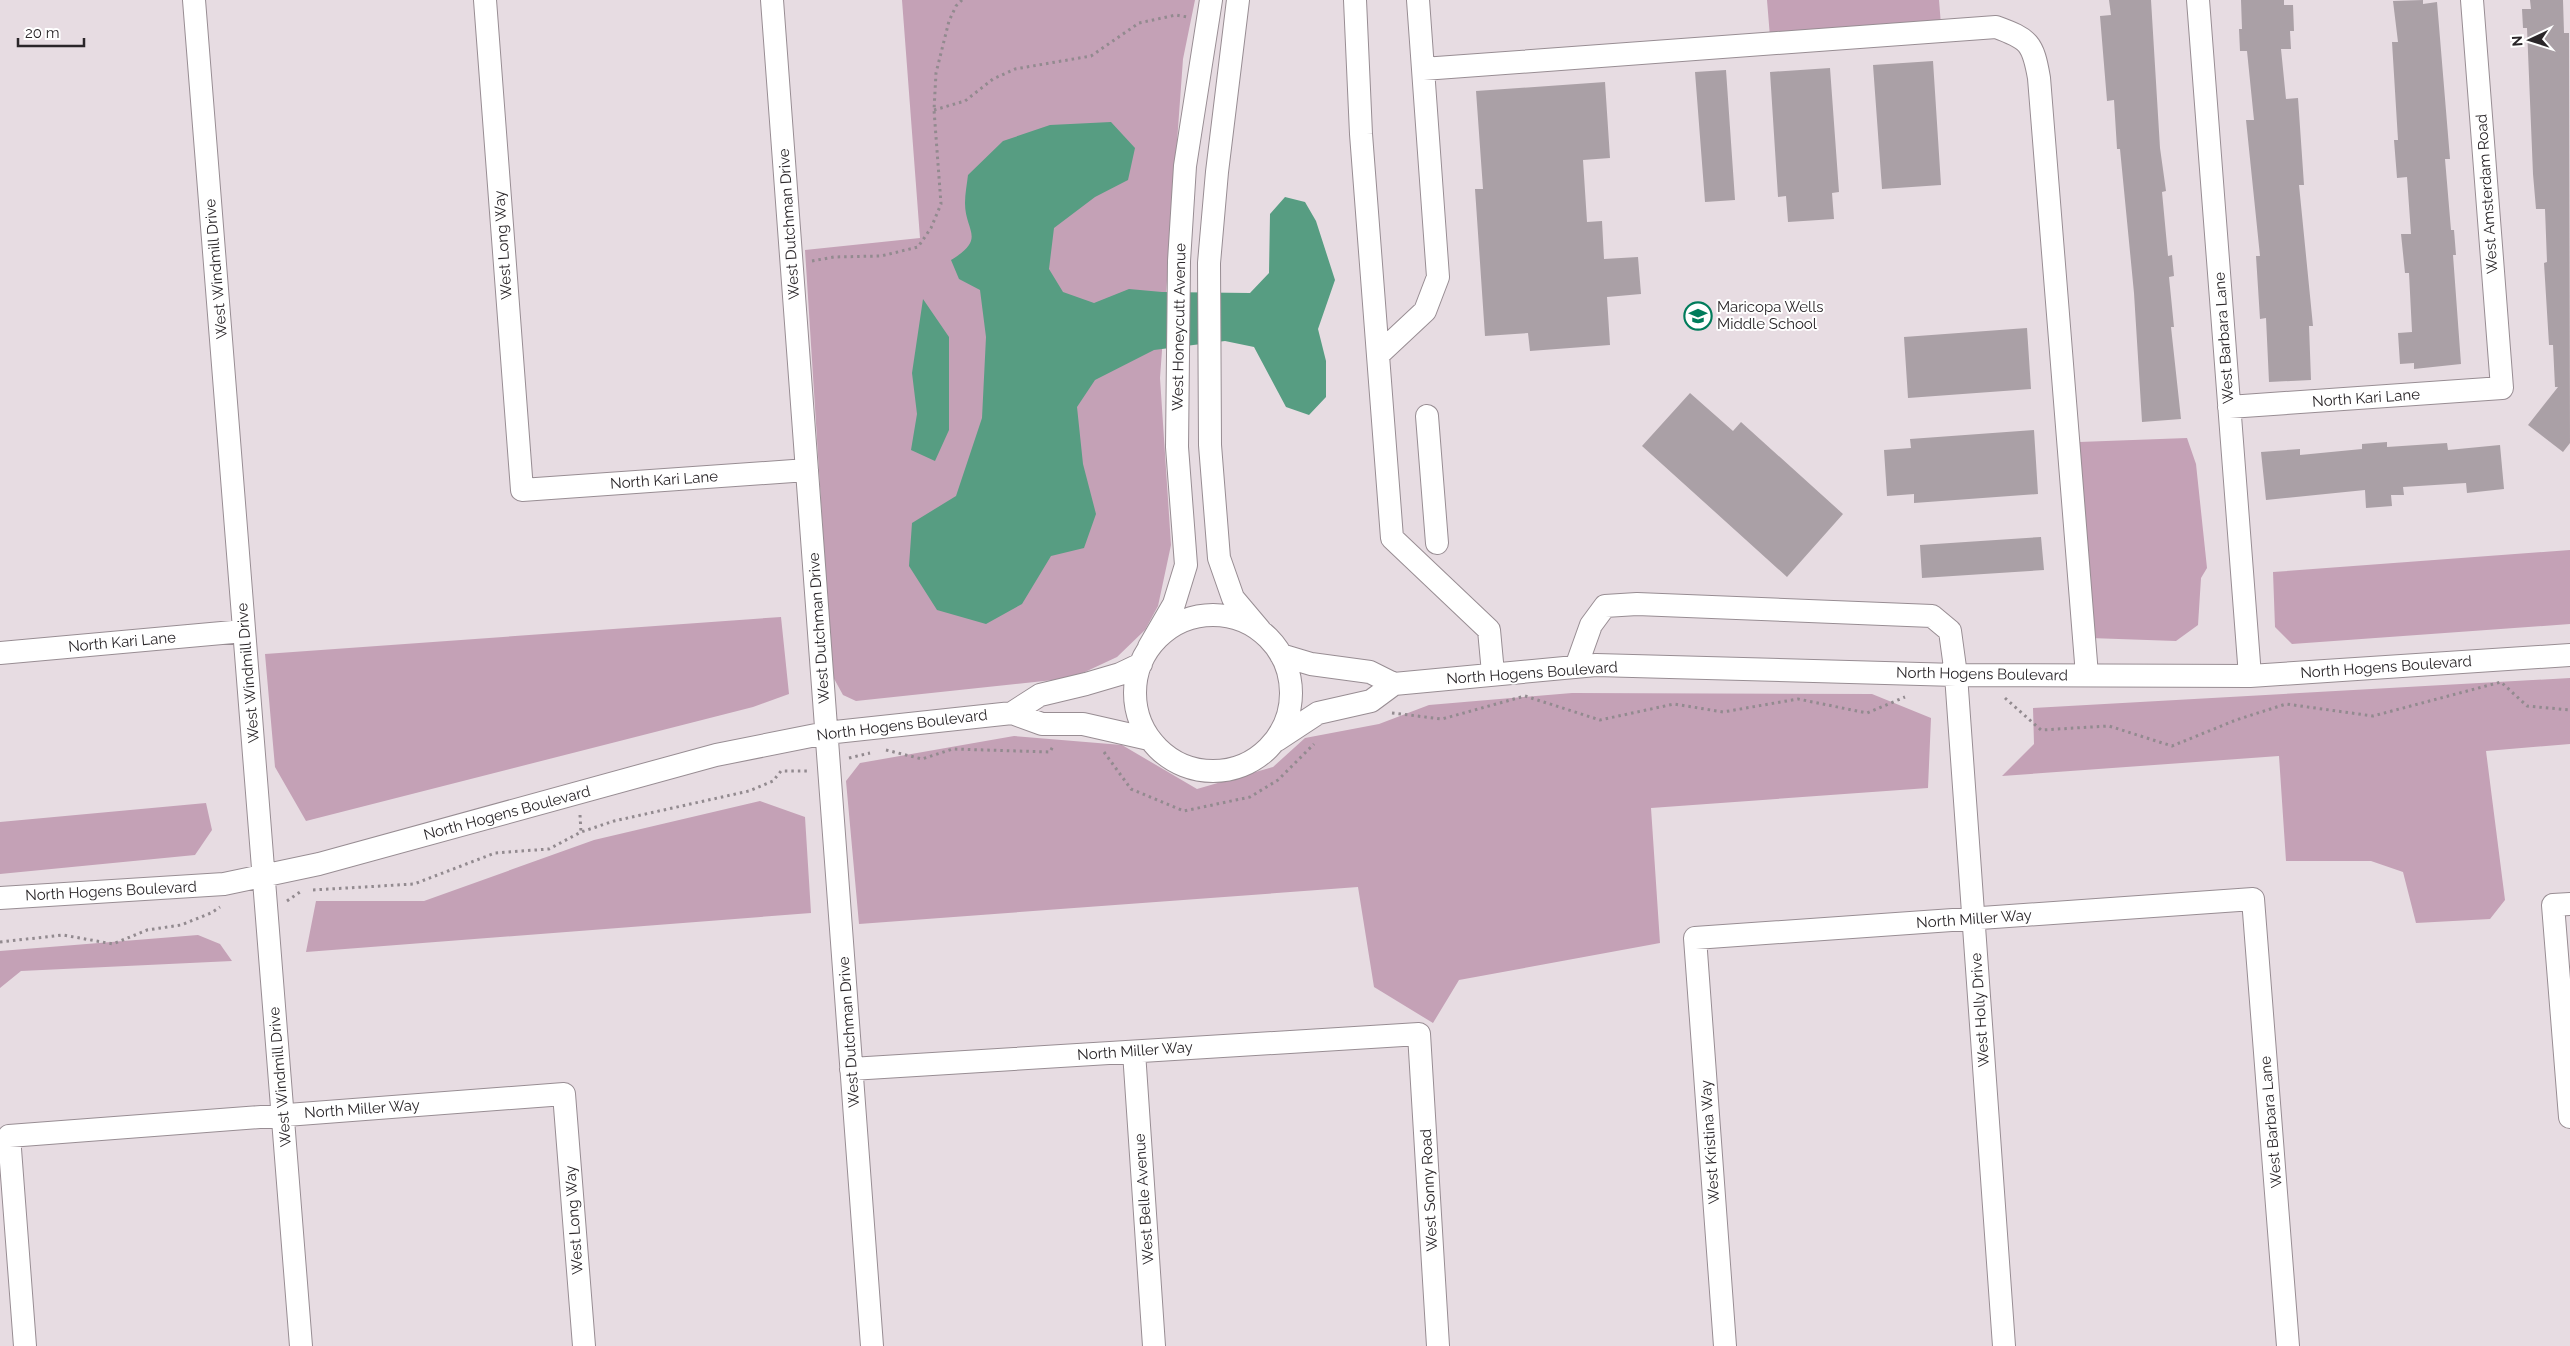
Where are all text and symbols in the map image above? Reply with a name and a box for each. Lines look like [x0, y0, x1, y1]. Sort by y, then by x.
scale bar [18, 15, 84, 47]
north arrow [2505, 15, 2555, 65]
text: 20 m [25, 24, 60, 42]
text: N [2509, 35, 2525, 47]
street label: West Amsterdam Road [2472, 113, 2502, 275]
street label: West Dutchman Drive [775, 148, 803, 300]
street label: West Long Way [490, 190, 516, 300]
street label: West Windmill Drive [201, 198, 231, 340]
street label: West Honeycutt Avenue [1169, 243, 1189, 411]
street label: West Barbara Lane [2210, 271, 2238, 405]
place label: Maricopa Wells Middle School [1717, 298, 1824, 333]
school or university icon: Maricopa Wells Middle School [1683, 301, 1713, 331]
street label: North Kari Lane [2312, 385, 2421, 411]
street label: North Kari Lane [610, 467, 719, 493]
street label: West Dutchman Drive [805, 552, 833, 704]
street label: West Windmill Drive [233, 602, 263, 744]
street label: North Kari Lane [67, 628, 177, 656]
street label: North Hogens Boulevard [2300, 652, 2472, 682]
street label: North Hogens Boulevard [1446, 658, 1618, 688]
street label: North Hogens Boulevard [1896, 664, 2068, 684]
street label: North Hogens Boulevard [816, 706, 988, 744]
street label: North Hogens Boulevard [422, 782, 592, 844]
street label: North Hogens Boulevard [25, 878, 197, 904]
street label: North Miller Way [1916, 906, 2032, 932]
street label: West Holly Drive [1967, 952, 1993, 1068]
street label: West Dutchman Drive [835, 956, 863, 1108]
street label: West Windmill Drive [265, 1006, 295, 1148]
street label: North Miller Way [1077, 1038, 1193, 1064]
street label: West Barbara Lane [2256, 1055, 2286, 1189]
street label: West Kristina Way [1697, 1079, 1723, 1205]
street label: North Miller Way [304, 1096, 420, 1122]
street label: West Sonny Road [1417, 1128, 1441, 1252]
street label: West Belle Avenue [1130, 1133, 1158, 1265]
street label: West Long Way [561, 1165, 587, 1275]

